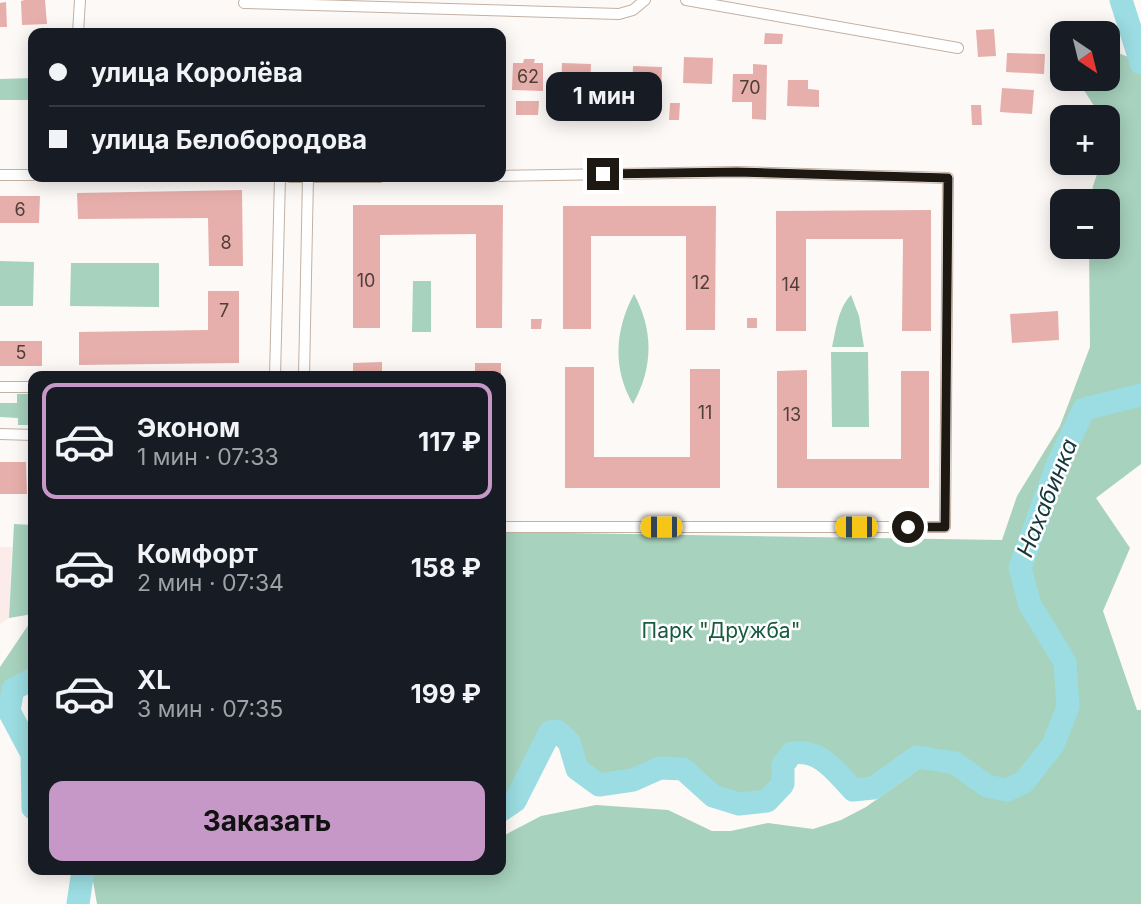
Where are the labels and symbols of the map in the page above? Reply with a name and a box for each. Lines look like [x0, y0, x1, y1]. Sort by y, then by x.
north arrow [1050, 21, 1120, 91]
house number: 62 [517, 66, 539, 87]
callout: 1 мин [545, 72, 661, 122]
house number: 70 [739, 77, 761, 98]
route end [587, 158, 619, 190]
house number: 6 [14, 199, 26, 220]
house number: 8 [220, 232, 232, 253]
house number: 10 [357, 270, 375, 291]
house number: 12 [692, 272, 710, 293]
house number: 14 [782, 274, 800, 295]
house number: 7 [219, 300, 229, 321]
house number: 5 [16, 342, 26, 363]
house number: 11 [698, 402, 712, 423]
house number: 13 [783, 404, 801, 425]
water label: Нахабинка [1011, 435, 1083, 561]
route start [892, 511, 924, 543]
car [641, 517, 683, 538]
car [836, 517, 878, 538]
park label: Парк "Дружба" [642, 618, 800, 643]

